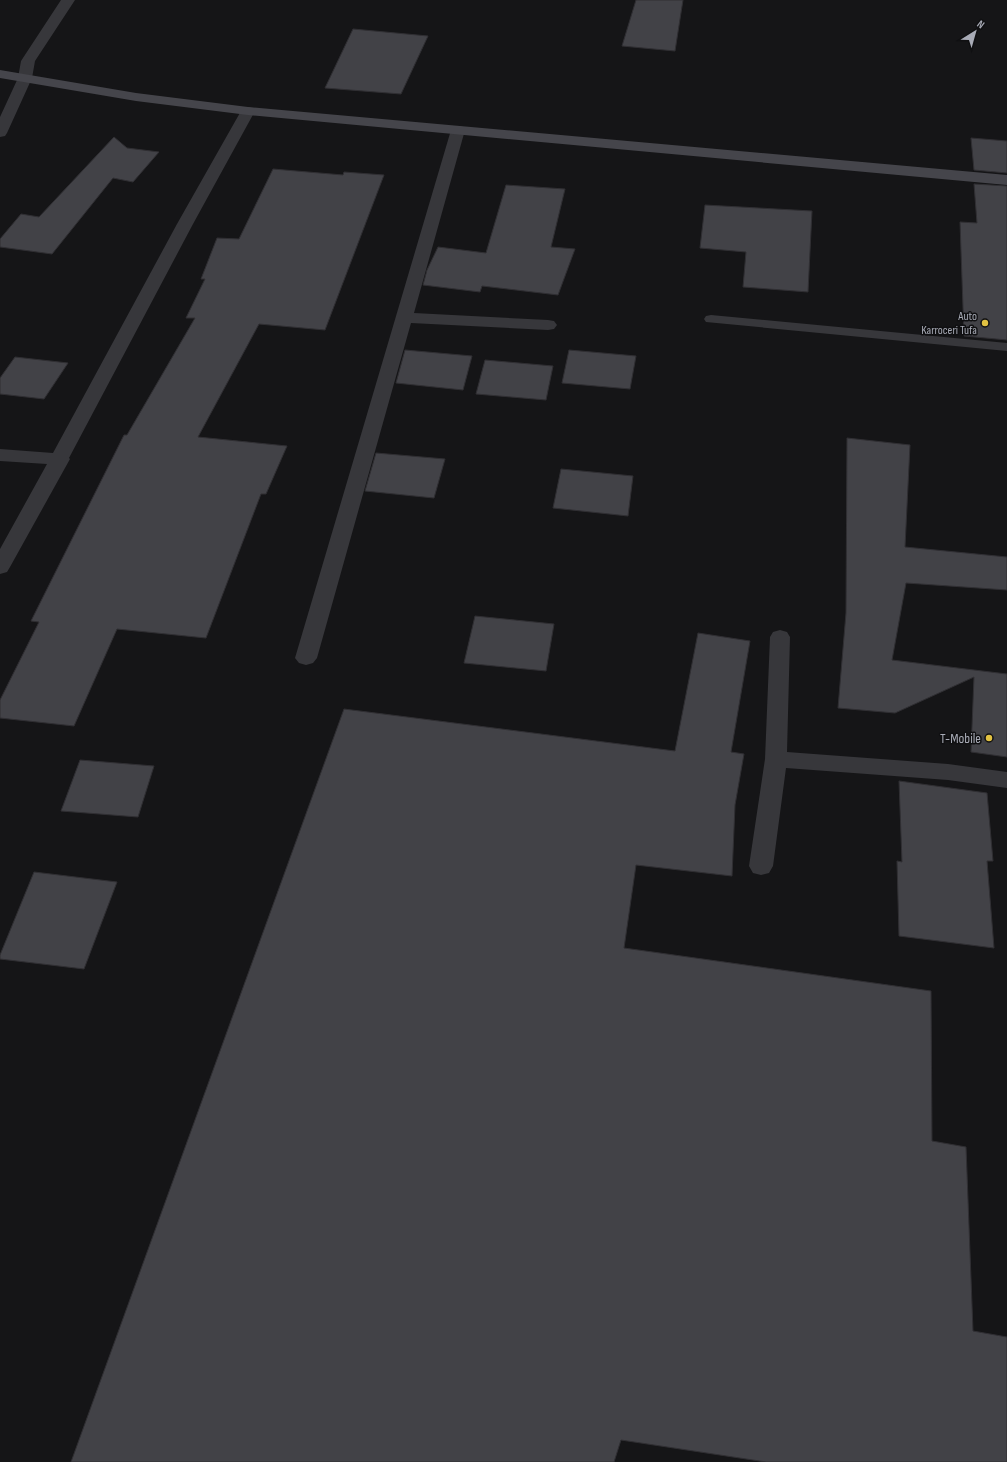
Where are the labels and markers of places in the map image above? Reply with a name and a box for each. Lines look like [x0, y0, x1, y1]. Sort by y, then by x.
place label: Auto Karroceri Tufa [921, 309, 977, 338]
marker: Auto Karroceri Tufa [980, 318, 990, 328]
place label: T-Mobile [940, 730, 981, 747]
marker: T-Mobile [984, 733, 994, 743]

